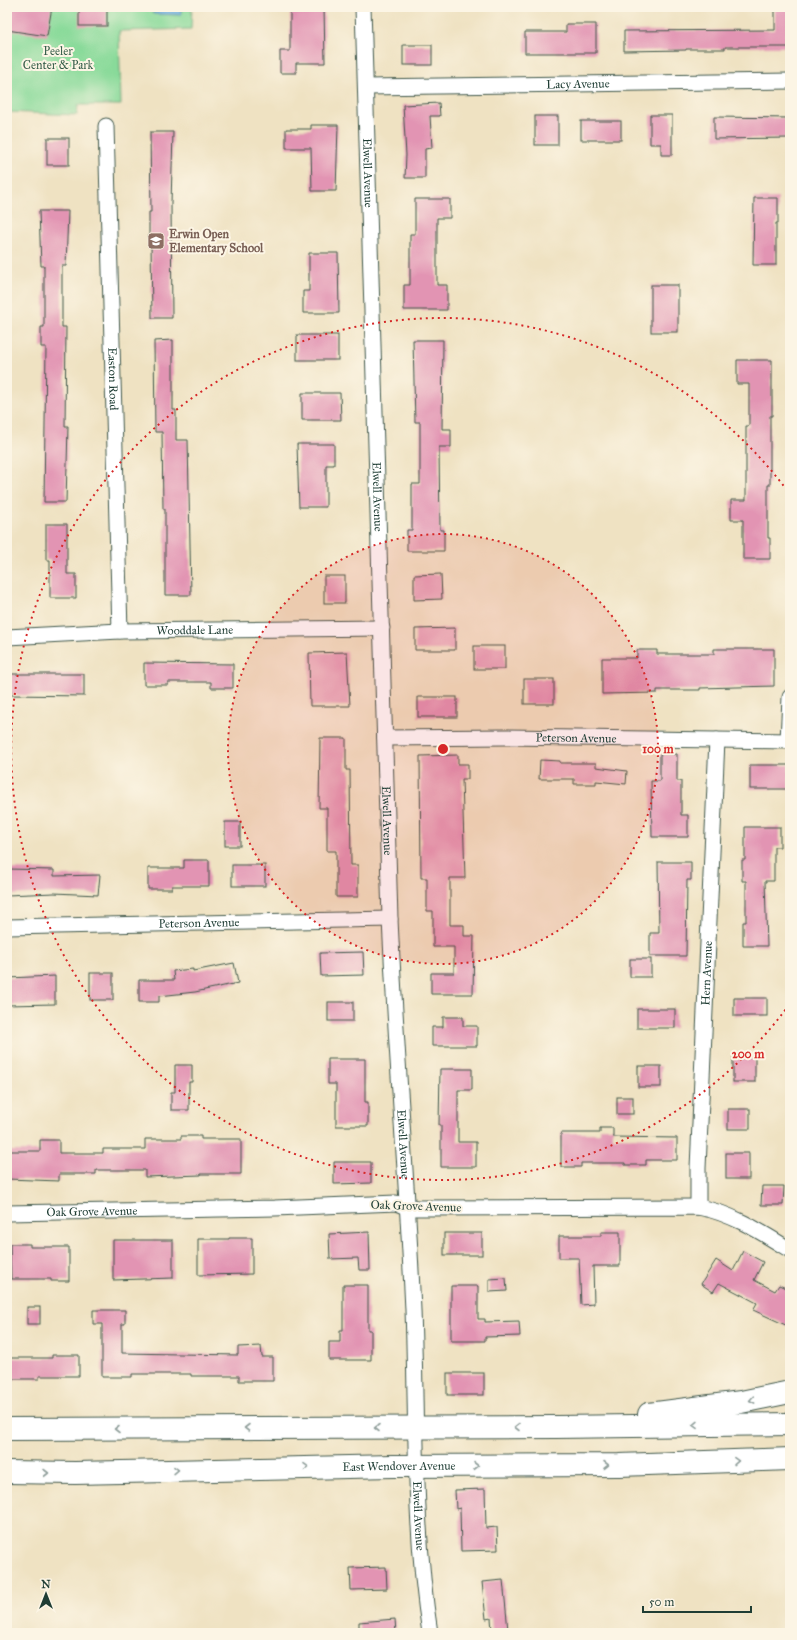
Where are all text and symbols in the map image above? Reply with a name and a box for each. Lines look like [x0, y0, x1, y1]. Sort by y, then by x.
park label: Peeler Center & Park [23, 44, 94, 72]
street label: Lacy Avenue [546, 77, 610, 91]
street label: Elwell Avenue [360, 138, 376, 208]
place label: Erwin Open Elementary School [169, 227, 264, 256]
school or university icon: Erwin Open Elementary School [146, 231, 166, 251]
street label: Easton Road [105, 347, 121, 411]
street label: Elwell Avenue [369, 462, 386, 532]
street label: Wooddale Lane [156, 623, 233, 638]
street label: Peterson Avenue [535, 730, 617, 746]
centre of rings [436, 742, 450, 756]
text: 100 m [642, 742, 675, 756]
street label: Elwell Avenue [379, 786, 395, 856]
street label: Peterson Avenue [158, 915, 240, 931]
street label: Hern Avenue [698, 940, 715, 1006]
text: 200 m [732, 1047, 765, 1061]
street label: Elwell Avenue [394, 1109, 413, 1179]
street label: Oak Grove Avenue [370, 1197, 462, 1215]
street label: Oak Grove Avenue [46, 1204, 138, 1219]
one-way arrow [749, 1395, 755, 1403]
one-way arrow [692, 1421, 698, 1430]
one-way arrow [514, 1423, 520, 1431]
one-way arrow [244, 1424, 250, 1432]
one-way arrow [374, 1424, 380, 1432]
one-way arrow [114, 1425, 120, 1433]
one-way arrow [733, 1457, 739, 1465]
street label: East Wendover Avenue [342, 1459, 456, 1474]
one-way arrow [603, 1461, 609, 1469]
one-way arrow [473, 1462, 479, 1470]
one-way arrow [303, 1463, 309, 1472]
one-way arrow [173, 1466, 179, 1474]
one-way arrow [43, 1468, 49, 1477]
street label: Elwell Avenue [410, 1481, 428, 1551]
north arrow [26, 1574, 66, 1614]
text: N [41, 1578, 51, 1591]
scale bar [643, 1588, 751, 1614]
text: 50 m [649, 1595, 674, 1609]

